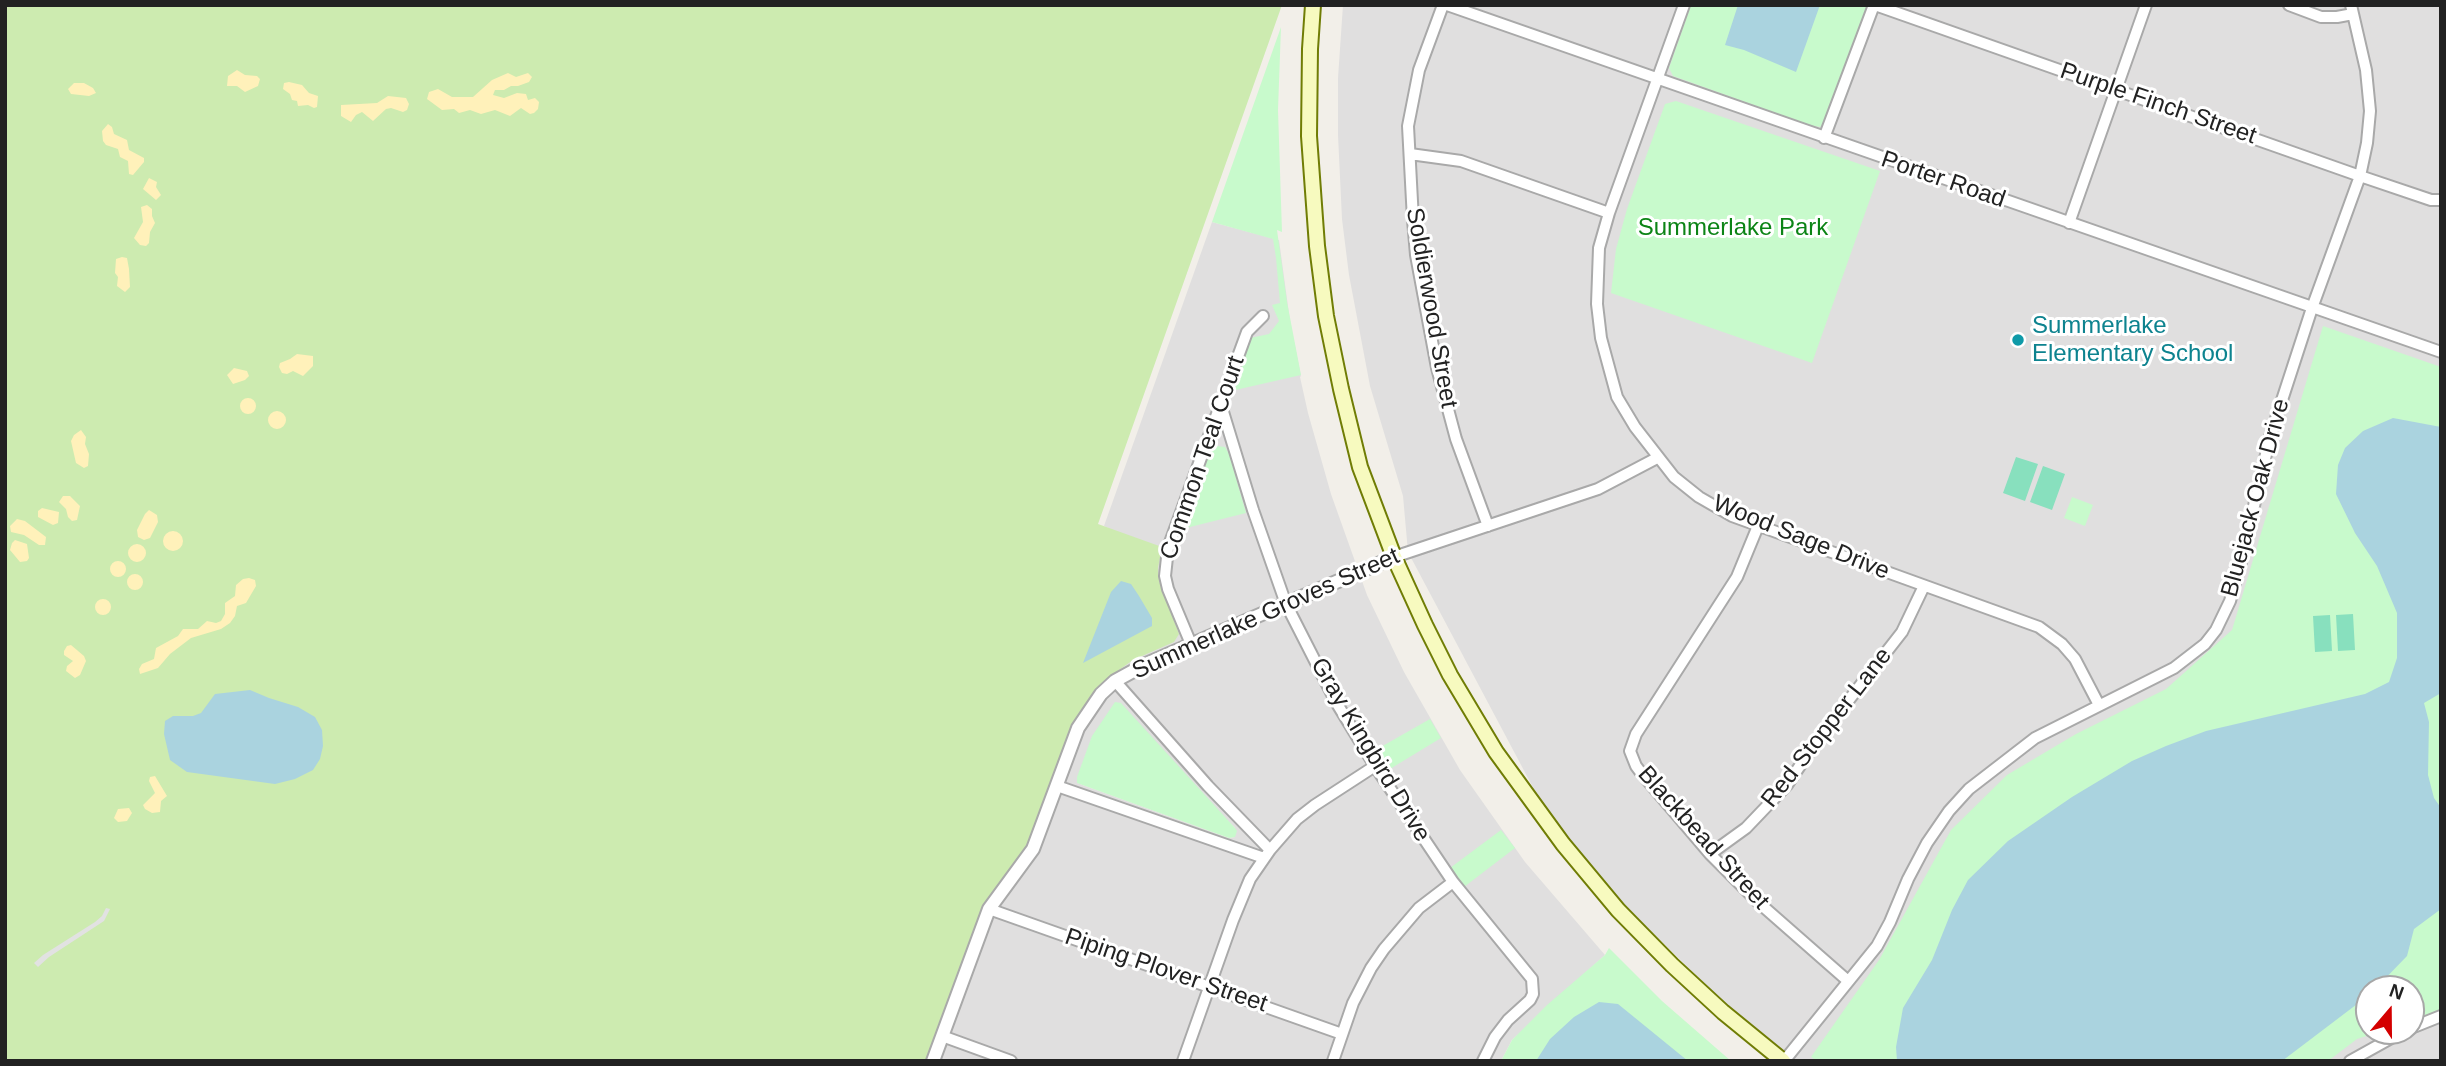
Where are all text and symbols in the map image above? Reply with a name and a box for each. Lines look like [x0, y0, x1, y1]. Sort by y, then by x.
street label: Purple Finch Street [2056, 57, 2260, 151]
street label: Porter Road [1877, 145, 2009, 215]
street label: Soldierwood Street [1399, 206, 1463, 410]
park label: Summerlake Park [1638, 214, 1828, 242]
place label: Summerlake Elementary School [2032, 312, 2233, 368]
marker: Summerlake Elementary School [2010, 332, 2026, 348]
street label: Common Teal Court [1155, 352, 1251, 564]
street label: Bluejack Oak Drive [2216, 396, 2296, 600]
street label: Wood Sage Drive [1709, 490, 1893, 586]
street label: Summerlake Groves Street [1128, 542, 1404, 686]
street label: Red Stopper Lane [1756, 642, 1898, 814]
street label: Gray Kingbird Drive [1304, 653, 1436, 847]
street label: Blackbead Street [1631, 760, 1775, 916]
street label: Piping Plover Street [1061, 923, 1271, 1019]
north arrow [2355, 975, 2425, 1045]
text: N [2387, 979, 2407, 1004]

